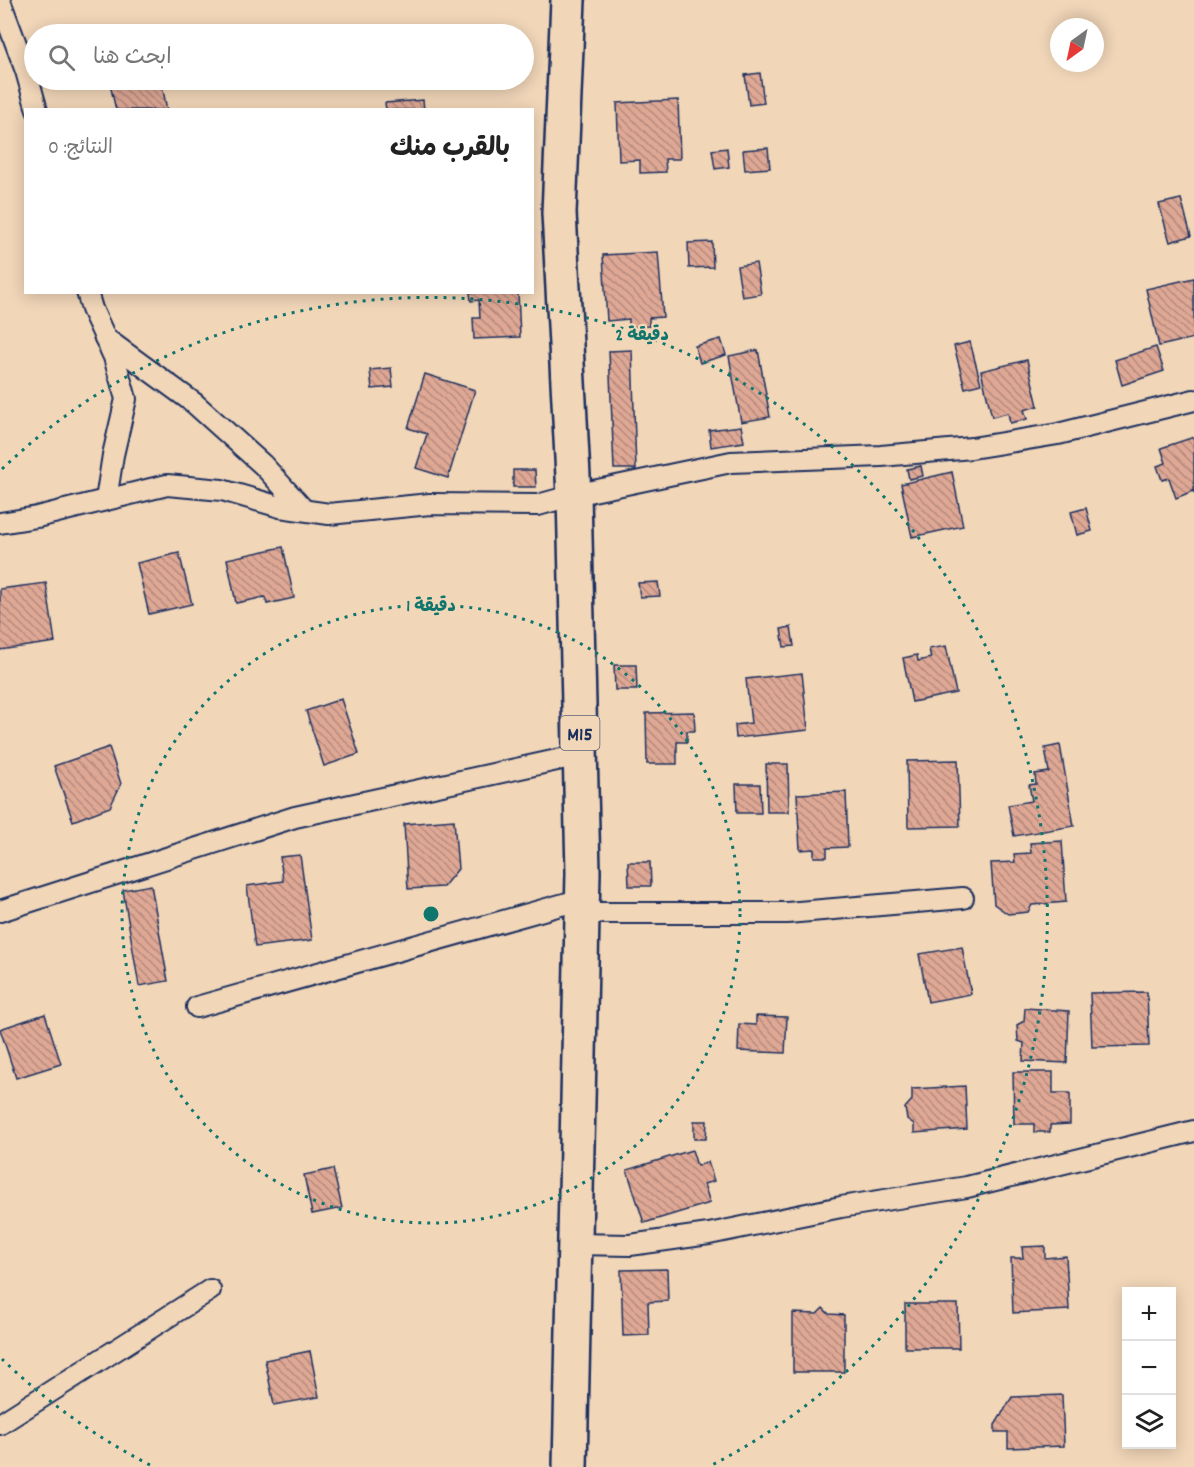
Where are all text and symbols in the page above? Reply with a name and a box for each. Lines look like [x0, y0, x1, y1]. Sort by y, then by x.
north arrow [1050, 18, 1104, 72]
search box [24, 24, 534, 90]
icon: search [45, 41, 78, 74]
text: ابحث هنا [93, 43, 172, 74]
text: بالقرب منك [390, 131, 510, 168]
text: النتائج: 0 [48, 135, 113, 163]
text: 2 دقيقة [615, 324, 669, 349]
text: 1 دقيقة [406, 595, 456, 620]
road number: M15 [560, 716, 600, 750]
centre of rings [421, 904, 441, 924]
map controls [1122, 1287, 1176, 1449]
button: + [1122, 1287, 1176, 1341]
button: − [1122, 1341, 1176, 1395]
button: layers [1122, 1395, 1176, 1449]

